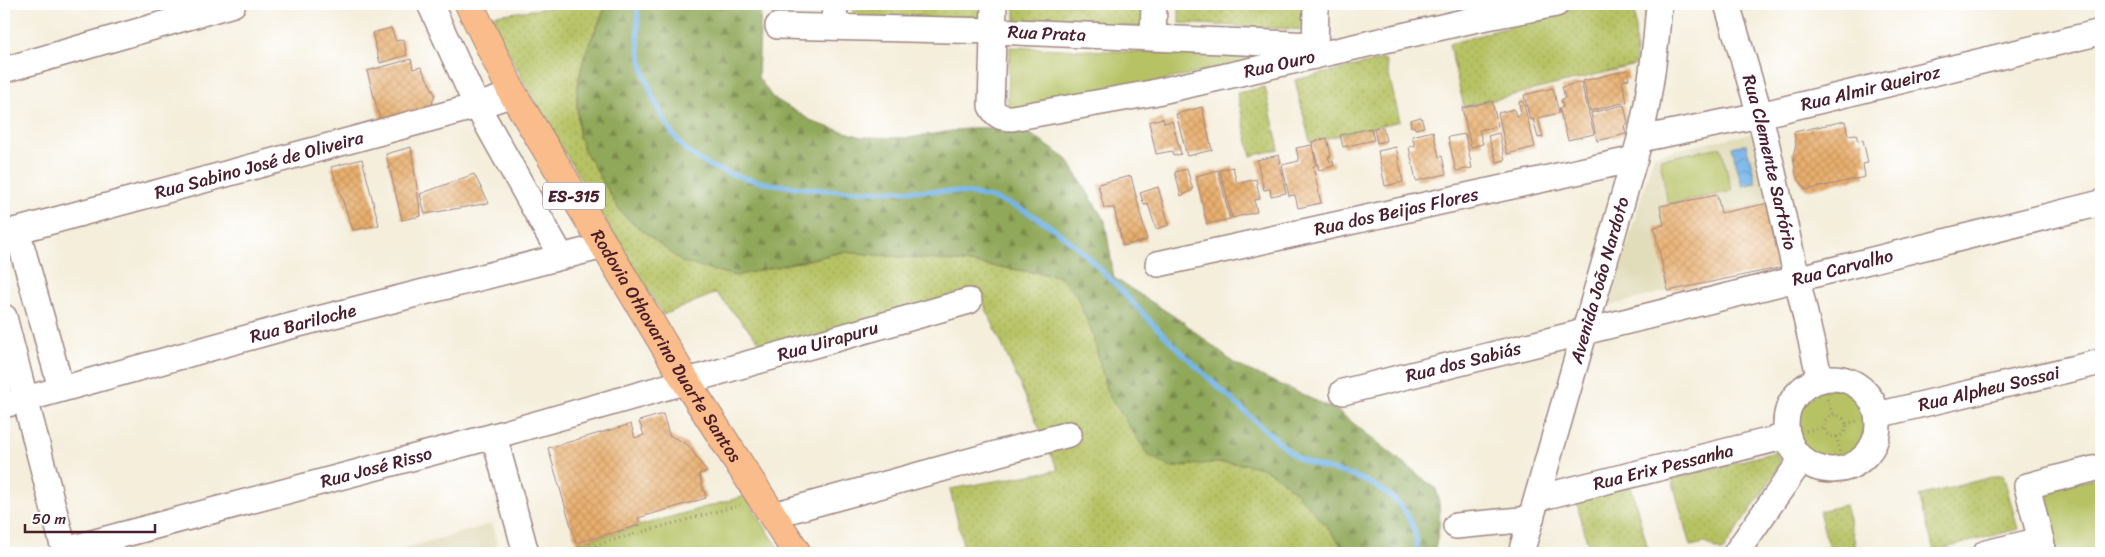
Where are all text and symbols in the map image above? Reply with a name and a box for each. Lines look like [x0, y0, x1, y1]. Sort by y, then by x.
street label: Rua Prata [1007, 16, 1087, 51]
street label: Rua Ouro [1241, 40, 1318, 88]
street label: Rua Almir Queiroz [1797, 56, 1944, 121]
street label: Rua Clemente Sartório [1733, 70, 1806, 253]
street label: Rua Sabino José de Oliveira [151, 121, 368, 209]
street label: Rua dos Beijas Flores [1311, 178, 1482, 245]
road number: ES-315 [543, 182, 605, 210]
street label: Avenida João Nardoto [1560, 193, 1639, 368]
street label: Rodovia Othovarino Duarte Santos [582, 223, 751, 470]
street label: Rua Carvalho [1789, 239, 1897, 295]
street label: Rua Bariloche [246, 294, 360, 352]
street label: Rua Uirapuru [774, 311, 883, 371]
street label: Rua dos Sabiás [1402, 332, 1525, 392]
street label: Rua Alpheu Sossai [1915, 356, 2064, 421]
street label: Rua Erix Pessanha [1590, 434, 1737, 500]
street label: Rua José Risso [317, 437, 436, 497]
scale bar [25, 502, 155, 534]
text: 50 m [32, 506, 67, 532]

